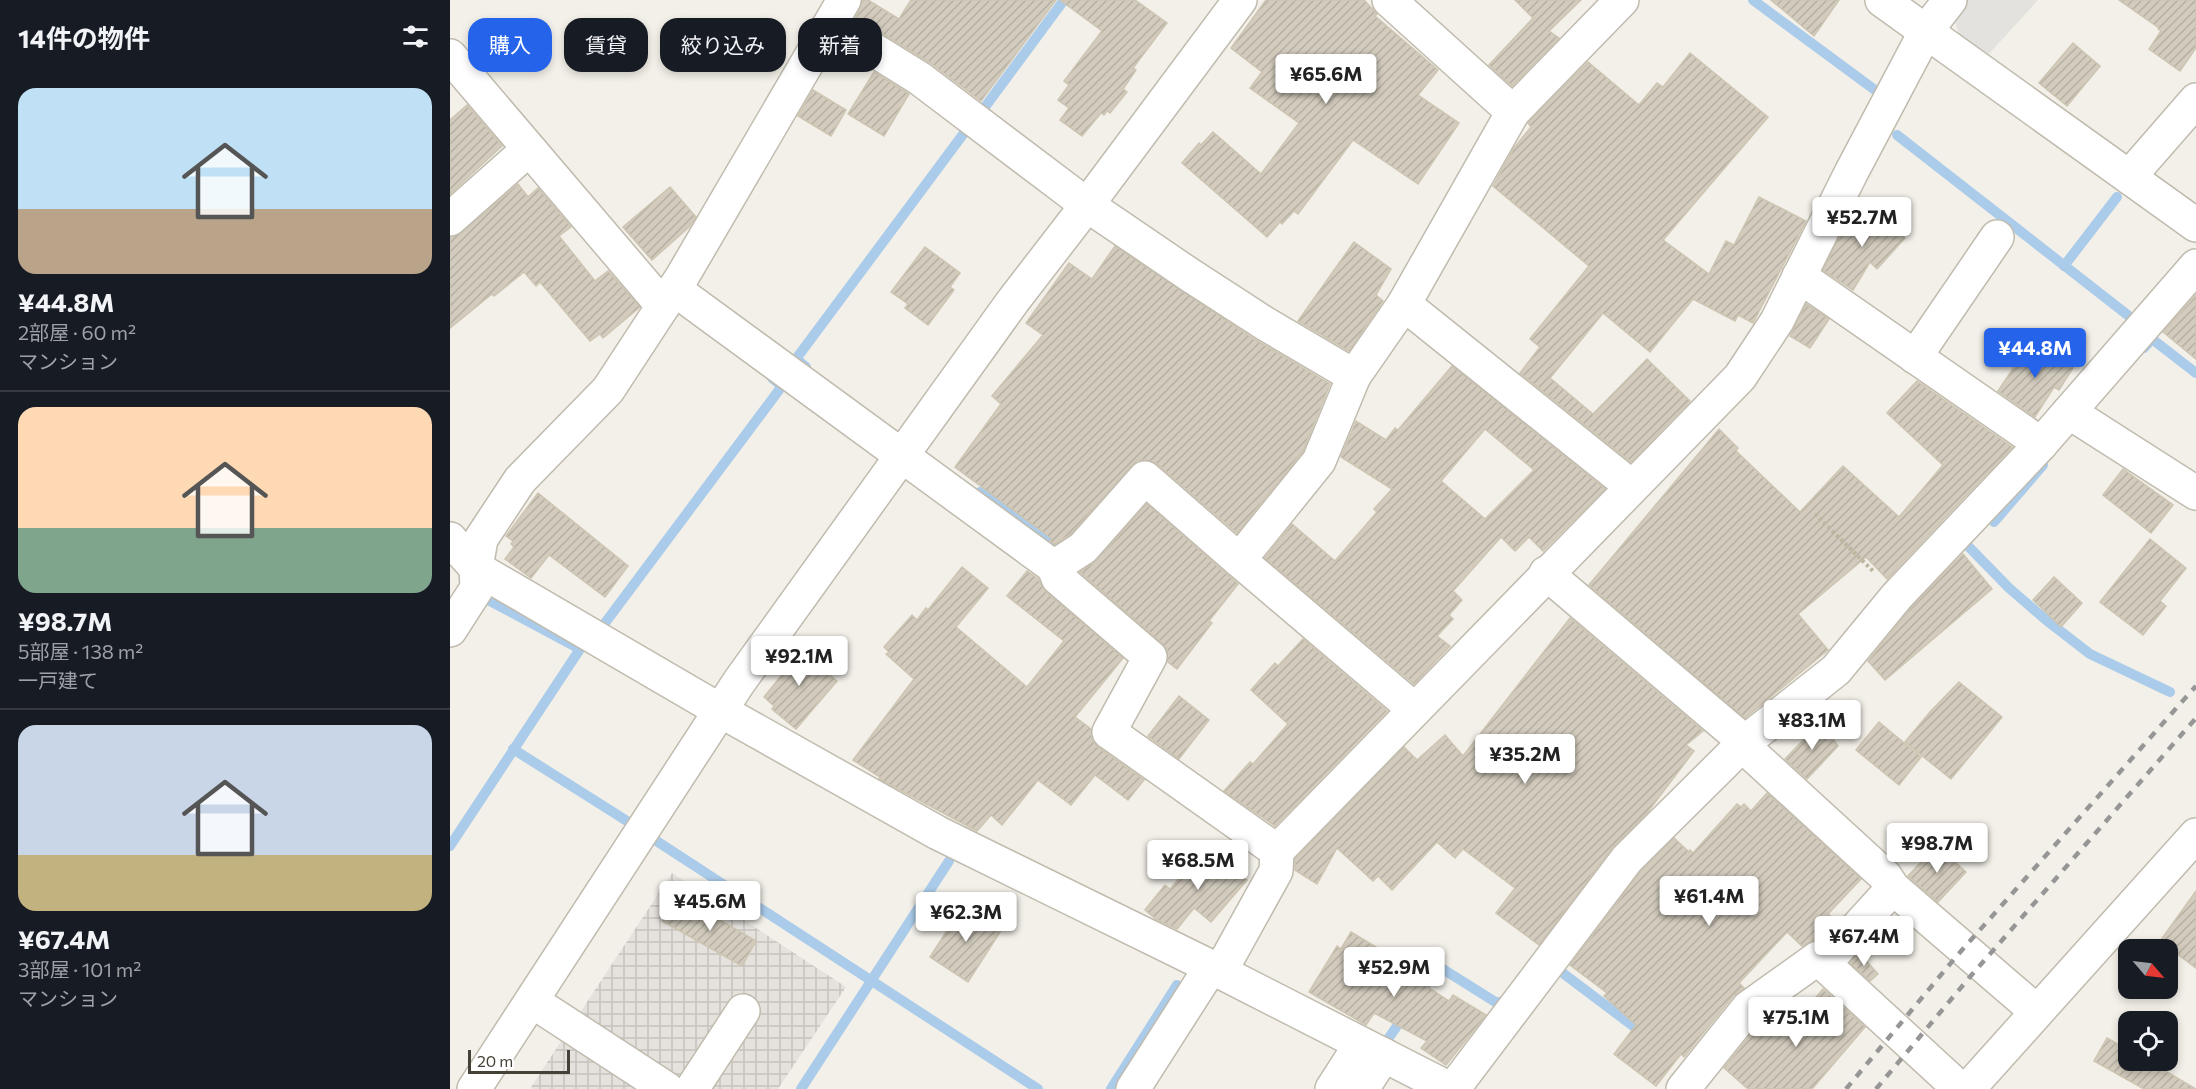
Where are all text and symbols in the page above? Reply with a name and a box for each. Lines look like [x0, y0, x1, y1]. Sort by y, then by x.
chip: 購入 [468, 18, 552, 72]
chip: 賃貸 [564, 18, 648, 72]
chip: 絞り込み [660, 18, 786, 72]
chip: 新着 [798, 18, 882, 72]
icon: filters [399, 20, 432, 53]
text: 14件の物件 [18, 22, 150, 53]
pin: ¥65.6M [1277, 54, 1375, 105]
text: ¥65.6M [1289, 61, 1363, 85]
icon: home [171, 127, 279, 235]
pin: ¥52.7M [1813, 197, 1911, 248]
text: ¥52.7M [1826, 204, 1898, 228]
text: ¥44.8M [18, 286, 114, 317]
text: 2部屋 · 60 m² [18, 320, 136, 344]
pin: ¥44.8M [1986, 328, 2084, 379]
text: ¥44.8M [1998, 335, 2072, 359]
text: マンション [18, 349, 118, 373]
icon: home [171, 446, 279, 554]
text: ¥98.7M [18, 605, 112, 636]
pin: ¥92.1M [750, 636, 848, 687]
text: 5部屋 · 138 m² [18, 639, 143, 663]
text: ¥92.1M [765, 643, 833, 667]
text: 一戸建て [18, 668, 98, 692]
pin: ¥83.1M [1763, 700, 1861, 751]
text: ¥83.1M [1778, 707, 1846, 731]
pin: ¥35.2M [1476, 734, 1574, 785]
text: ¥35.2M [1489, 741, 1561, 765]
icon: home [171, 764, 279, 872]
pin: ¥98.7M [1888, 823, 1986, 874]
text: ¥98.7M [1901, 830, 1973, 854]
pin: ¥68.5M [1149, 840, 1247, 891]
text: ¥68.5M [1161, 847, 1235, 871]
pin: ¥61.4M [1660, 876, 1758, 927]
pin: ¥45.6M [661, 881, 759, 932]
text: ¥61.4M [1674, 883, 1744, 907]
text: ¥45.6M [673, 888, 747, 912]
pin: ¥62.3M [917, 892, 1015, 943]
text: ¥62.3M [930, 899, 1002, 923]
pin: ¥67.4M [1815, 916, 1913, 967]
text: ¥67.4M [18, 923, 110, 954]
text: ¥67.4M [1828, 923, 1900, 947]
north arrow [2118, 939, 2178, 999]
map controls [2118, 939, 2178, 1071]
pin: ¥52.9M [1345, 947, 1443, 998]
text: ¥52.9M [1358, 954, 1430, 978]
text: 3部屋 · 101 m² [18, 957, 141, 981]
text: マンション [18, 986, 118, 1010]
pin: ¥75.1M [1747, 997, 1845, 1048]
text: ¥75.1M [1762, 1004, 1830, 1028]
button: locate [2118, 1011, 2178, 1071]
scale bar [468, 1047, 570, 1074]
text: 20 m [477, 1051, 513, 1070]

